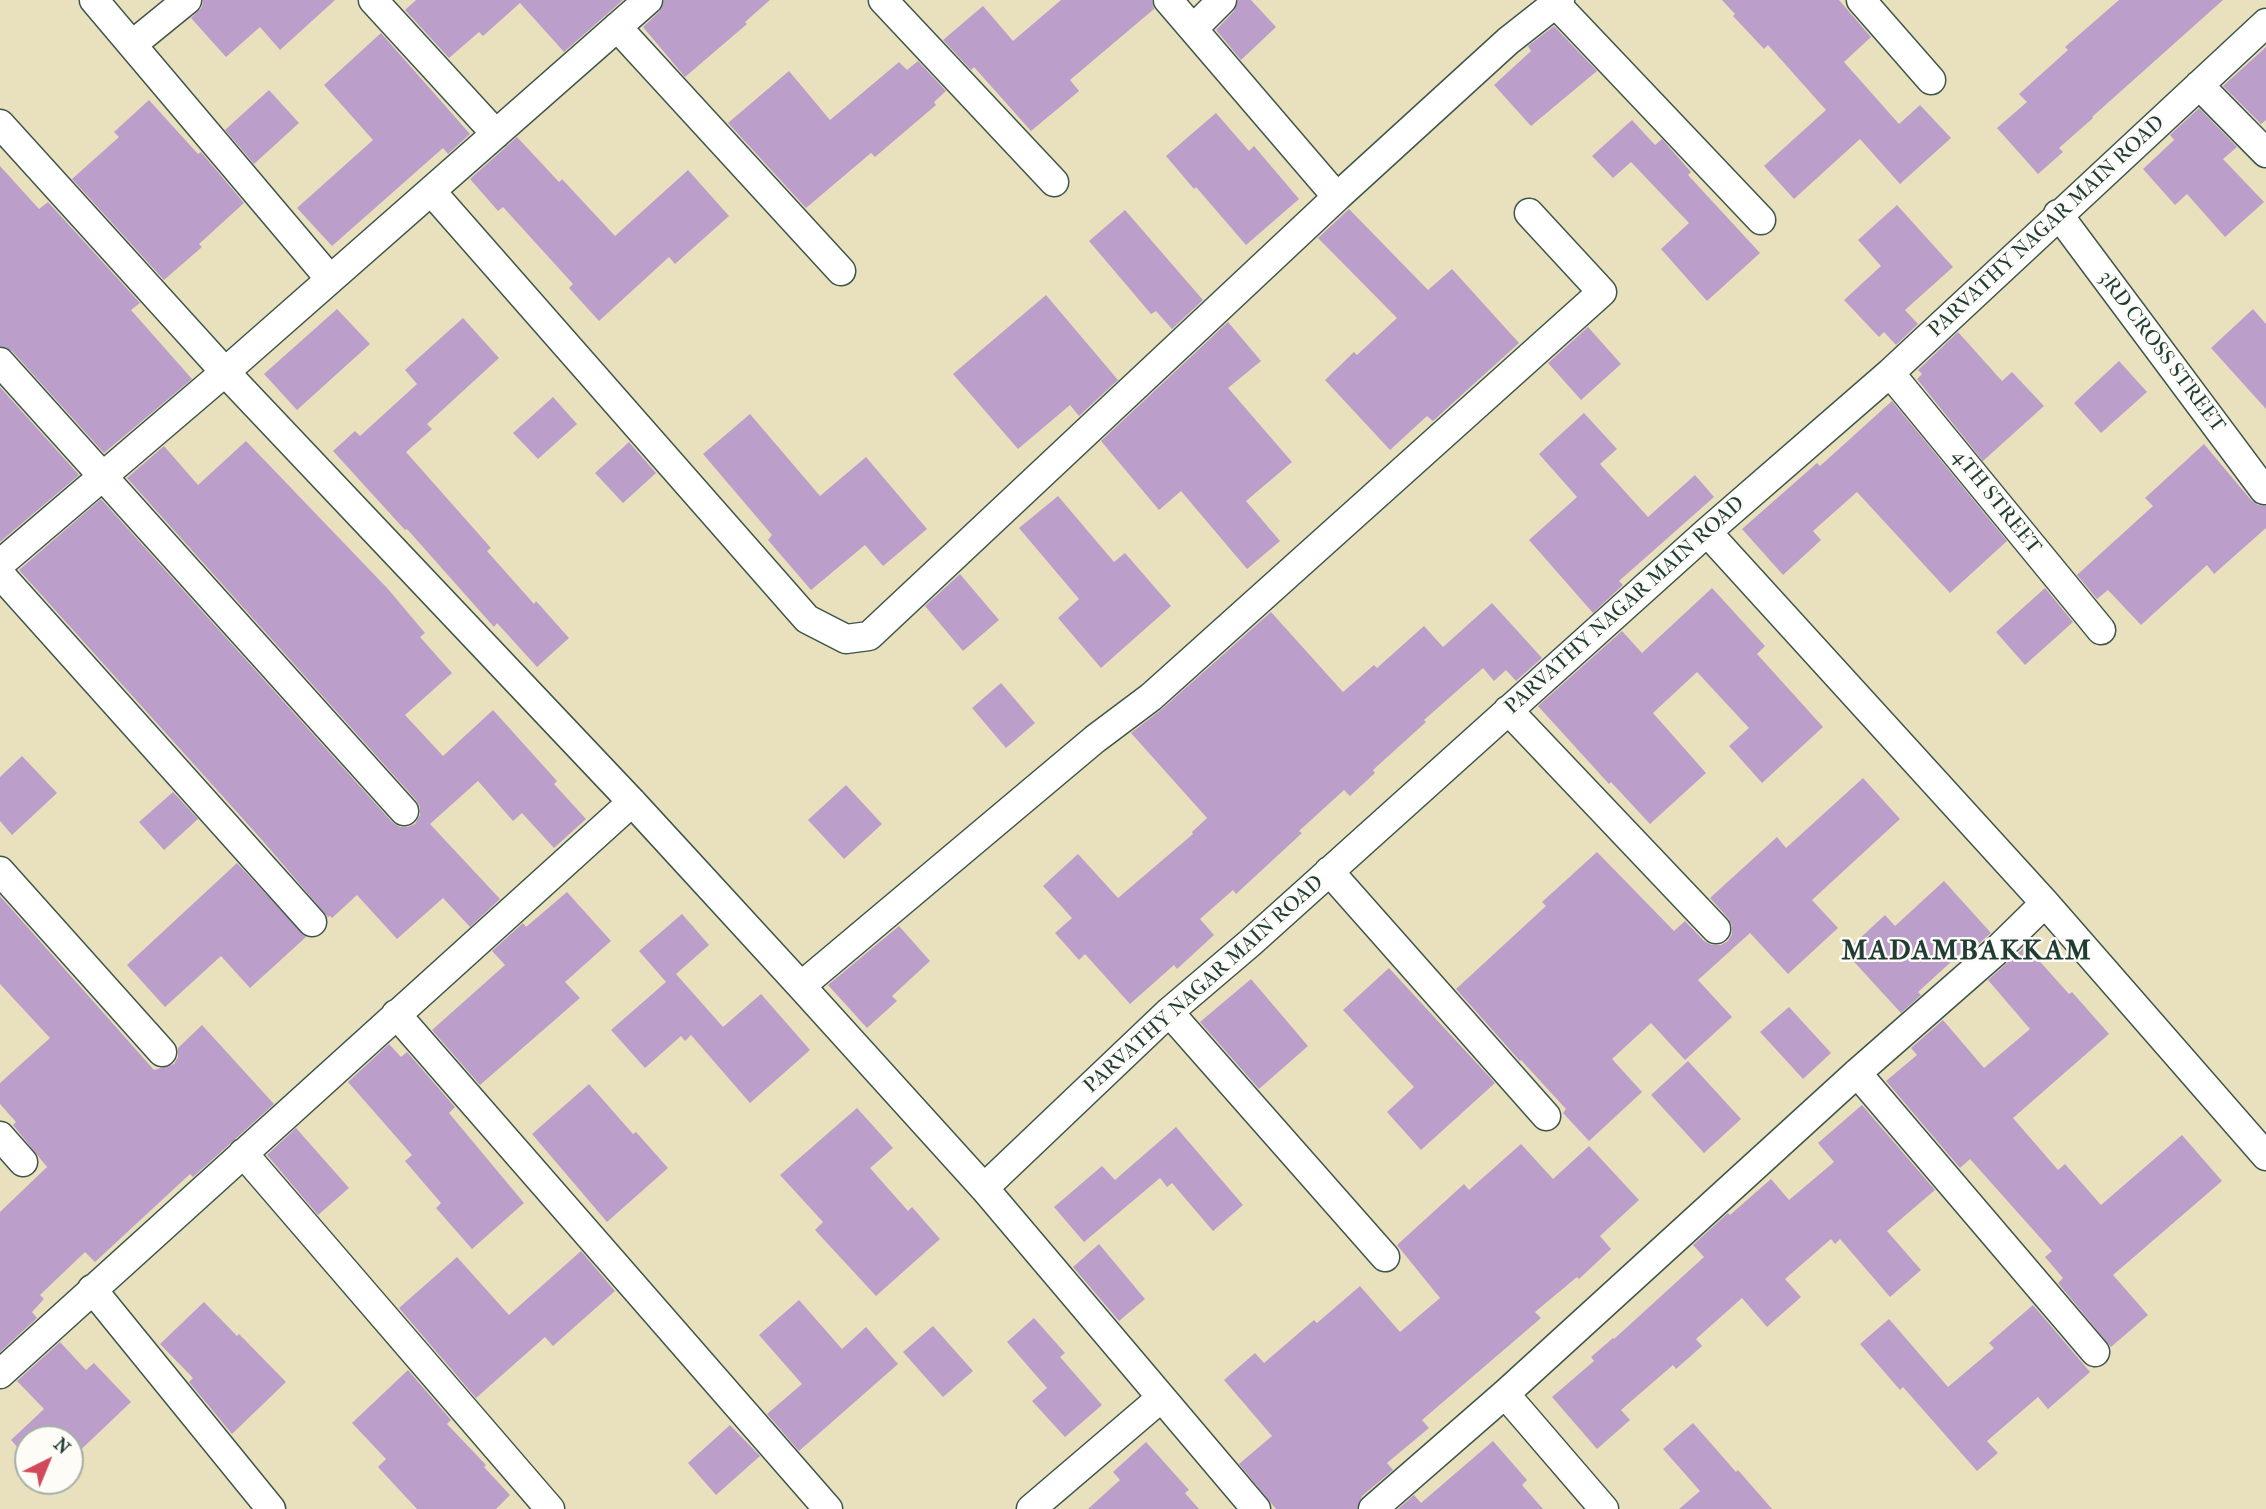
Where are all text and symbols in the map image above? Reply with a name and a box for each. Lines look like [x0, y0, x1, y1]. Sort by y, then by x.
street label: PARVATHY NAGAR MAIN ROAD [1924, 111, 2170, 343]
street label: 3RD CROSS STREET [2092, 266, 2230, 438]
street label: 4TH STREET [1946, 444, 2046, 560]
street label: PARVATHY NAGAR MAIN ROAD [1500, 492, 1750, 720]
street label: PARVATHY NAGAR MAIN ROAD [1079, 871, 1329, 1099]
district label: MADAMBAKKAM [1843, 935, 2091, 969]
north arrow [14, 1425, 84, 1495]
text: N [49, 1433, 75, 1459]

